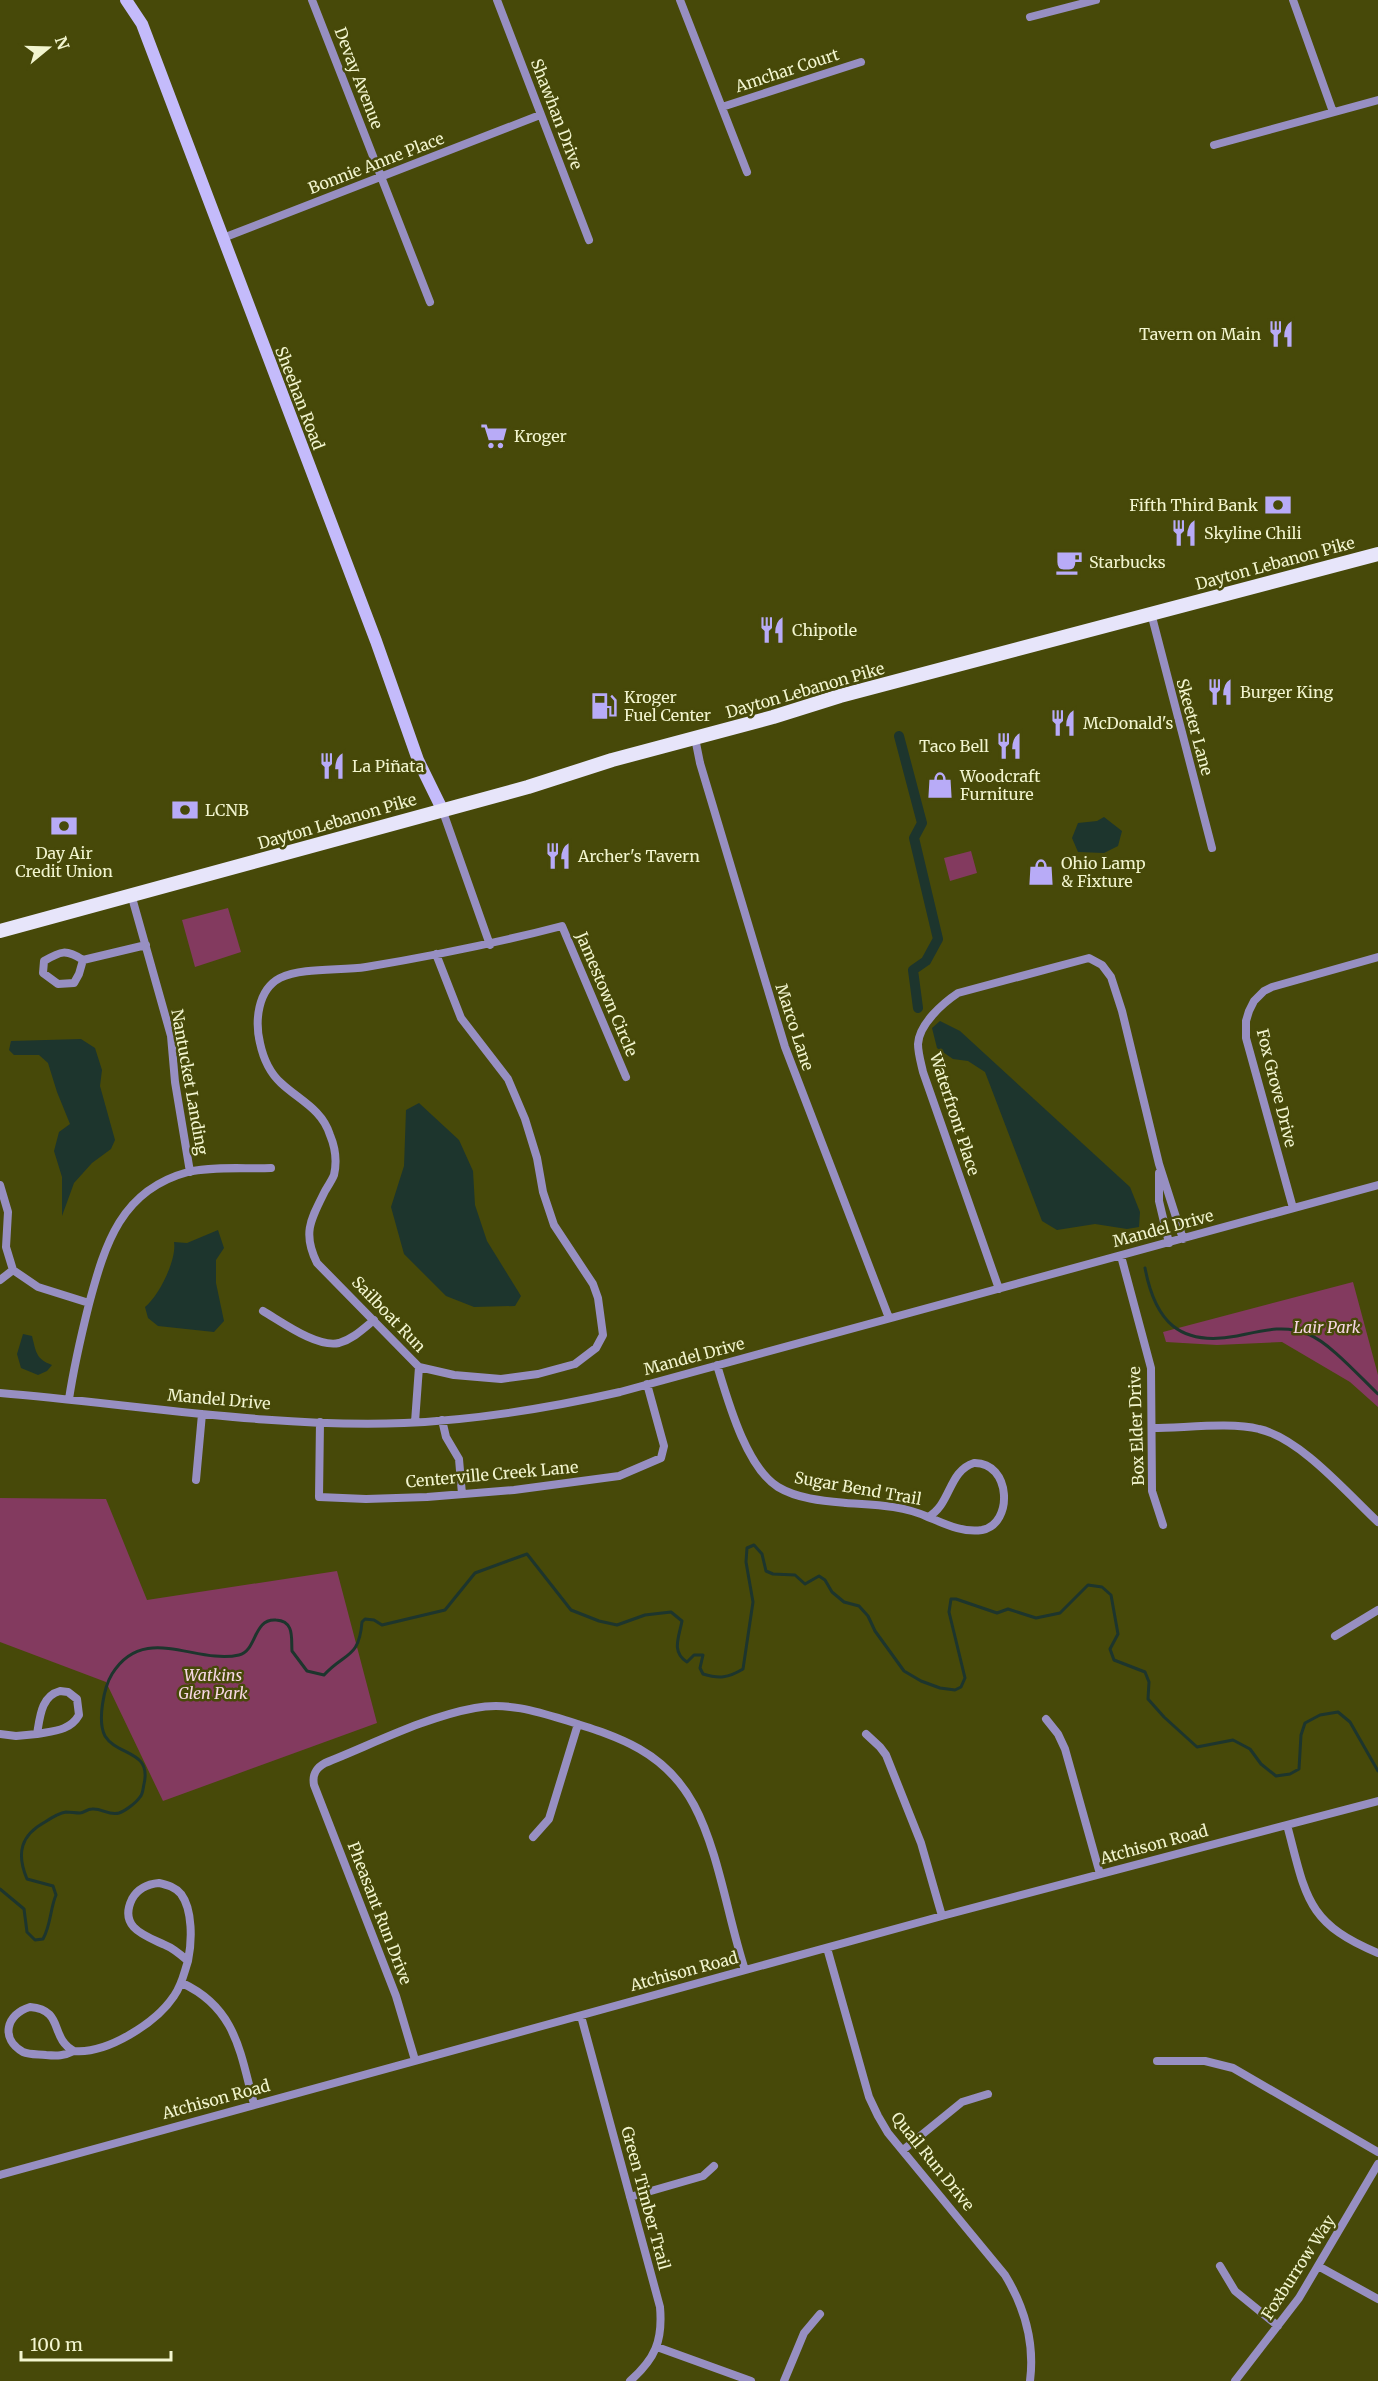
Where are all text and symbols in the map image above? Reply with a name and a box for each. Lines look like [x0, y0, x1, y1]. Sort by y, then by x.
north arrow [18, 18, 78, 78]
street label: Devay Avenue [330, 24, 388, 132]
text: N [51, 34, 74, 53]
street label: Amchar Court [732, 44, 842, 97]
street label: Shawhan Drive [527, 56, 587, 172]
street label: Bonnie Anne Place [305, 128, 447, 198]
restaurant icon: Tavern on Main [1266, 319, 1296, 349]
place label: Tavern on Main [1139, 324, 1261, 344]
street label: Sheehan Road [271, 343, 329, 453]
supermarket icon: Kroger [479, 421, 509, 451]
place label: Kroger [514, 426, 567, 446]
bank icon: Fifth Third Bank [1263, 490, 1293, 520]
place label: Fifth Third Bank [1129, 495, 1259, 515]
restaurant icon: Skyline Chili [1169, 518, 1199, 548]
place label: Skyline Chili [1204, 523, 1302, 543]
street label: Dayton Lebanon Pike [1193, 532, 1357, 594]
cafe icon: Starbucks [1054, 547, 1084, 577]
place label: Starbucks [1089, 552, 1166, 572]
restaurant icon: Chipotle [757, 615, 787, 645]
place label: Chipotle [792, 620, 857, 640]
street label: Dayton Lebanon Pike [723, 658, 887, 722]
street label: Skeeter Lane [1172, 676, 1218, 778]
restaurant icon: Burger King [1205, 677, 1235, 707]
place label: Burger King [1240, 682, 1333, 702]
place label: Kroger Fuel Center [624, 687, 711, 725]
fuel station icon: Kroger Fuel Center [589, 691, 619, 721]
restaurant icon: McDonald's [1048, 708, 1078, 738]
place label: McDonald's [1083, 713, 1173, 733]
restaurant icon: Taco Bell [994, 731, 1024, 761]
place label: Taco Bell [919, 736, 989, 756]
restaurant icon: La Piñata [317, 751, 347, 781]
place label: La Piñata [352, 756, 425, 776]
place label: Woodcraft Furniture [959, 766, 1041, 804]
shop icon: Woodcraft Furniture [925, 770, 955, 800]
street label: Dayton Lebanon Pike [255, 789, 419, 853]
bank icon: LCNB [170, 795, 200, 825]
place label: LCNB [205, 800, 249, 820]
bank icon: Day Air Credit Union [49, 811, 79, 841]
restaurant icon: Archer's Tavern [543, 841, 573, 871]
place label: Day Air Credit Union [15, 843, 113, 881]
place label: Archer's Tavern [577, 846, 700, 866]
place label: Ohio Lamp & Fixture [1061, 853, 1146, 891]
shop icon: Ohio Lamp & Fixture [1026, 857, 1056, 887]
street label: Jamestown Circle [571, 928, 642, 1059]
street label: Marco Lane [772, 981, 818, 1073]
street label: Nantucket Landing [167, 1007, 213, 1157]
street label: Fox Grove Drive [1253, 1027, 1301, 1149]
street label: Waterfront Place [925, 1049, 984, 1178]
street label: Mandel Drive [1110, 1205, 1216, 1251]
street label: Sailboat Run [348, 1272, 430, 1356]
park label: Lair Park [1294, 1317, 1361, 1337]
street label: Mandel Drive [641, 1333, 747, 1379]
street label: Box Elder Drive [1124, 1366, 1148, 1486]
street label: Mandel Drive [167, 1385, 271, 1413]
street label: Centerville Creek Lane [405, 1456, 579, 1492]
street label: Sugar Bend Trail [793, 1467, 923, 1509]
park label: Watkins Glen Park [178, 1665, 248, 1703]
street label: Atchison Road [1097, 1820, 1211, 1868]
street label: Pheasant Run Drive [344, 1839, 416, 1987]
street label: Atchison Road [627, 1947, 741, 1995]
street label: Atchison Road [159, 2075, 273, 2123]
street label: Quail Run Drive [887, 2108, 979, 2214]
street label: Green Timber Trail [617, 2124, 675, 2272]
street label: Foxburrow Way [1257, 2210, 1340, 2323]
scale bar [21, 2324, 171, 2362]
text: 100 m [30, 2333, 83, 2356]

